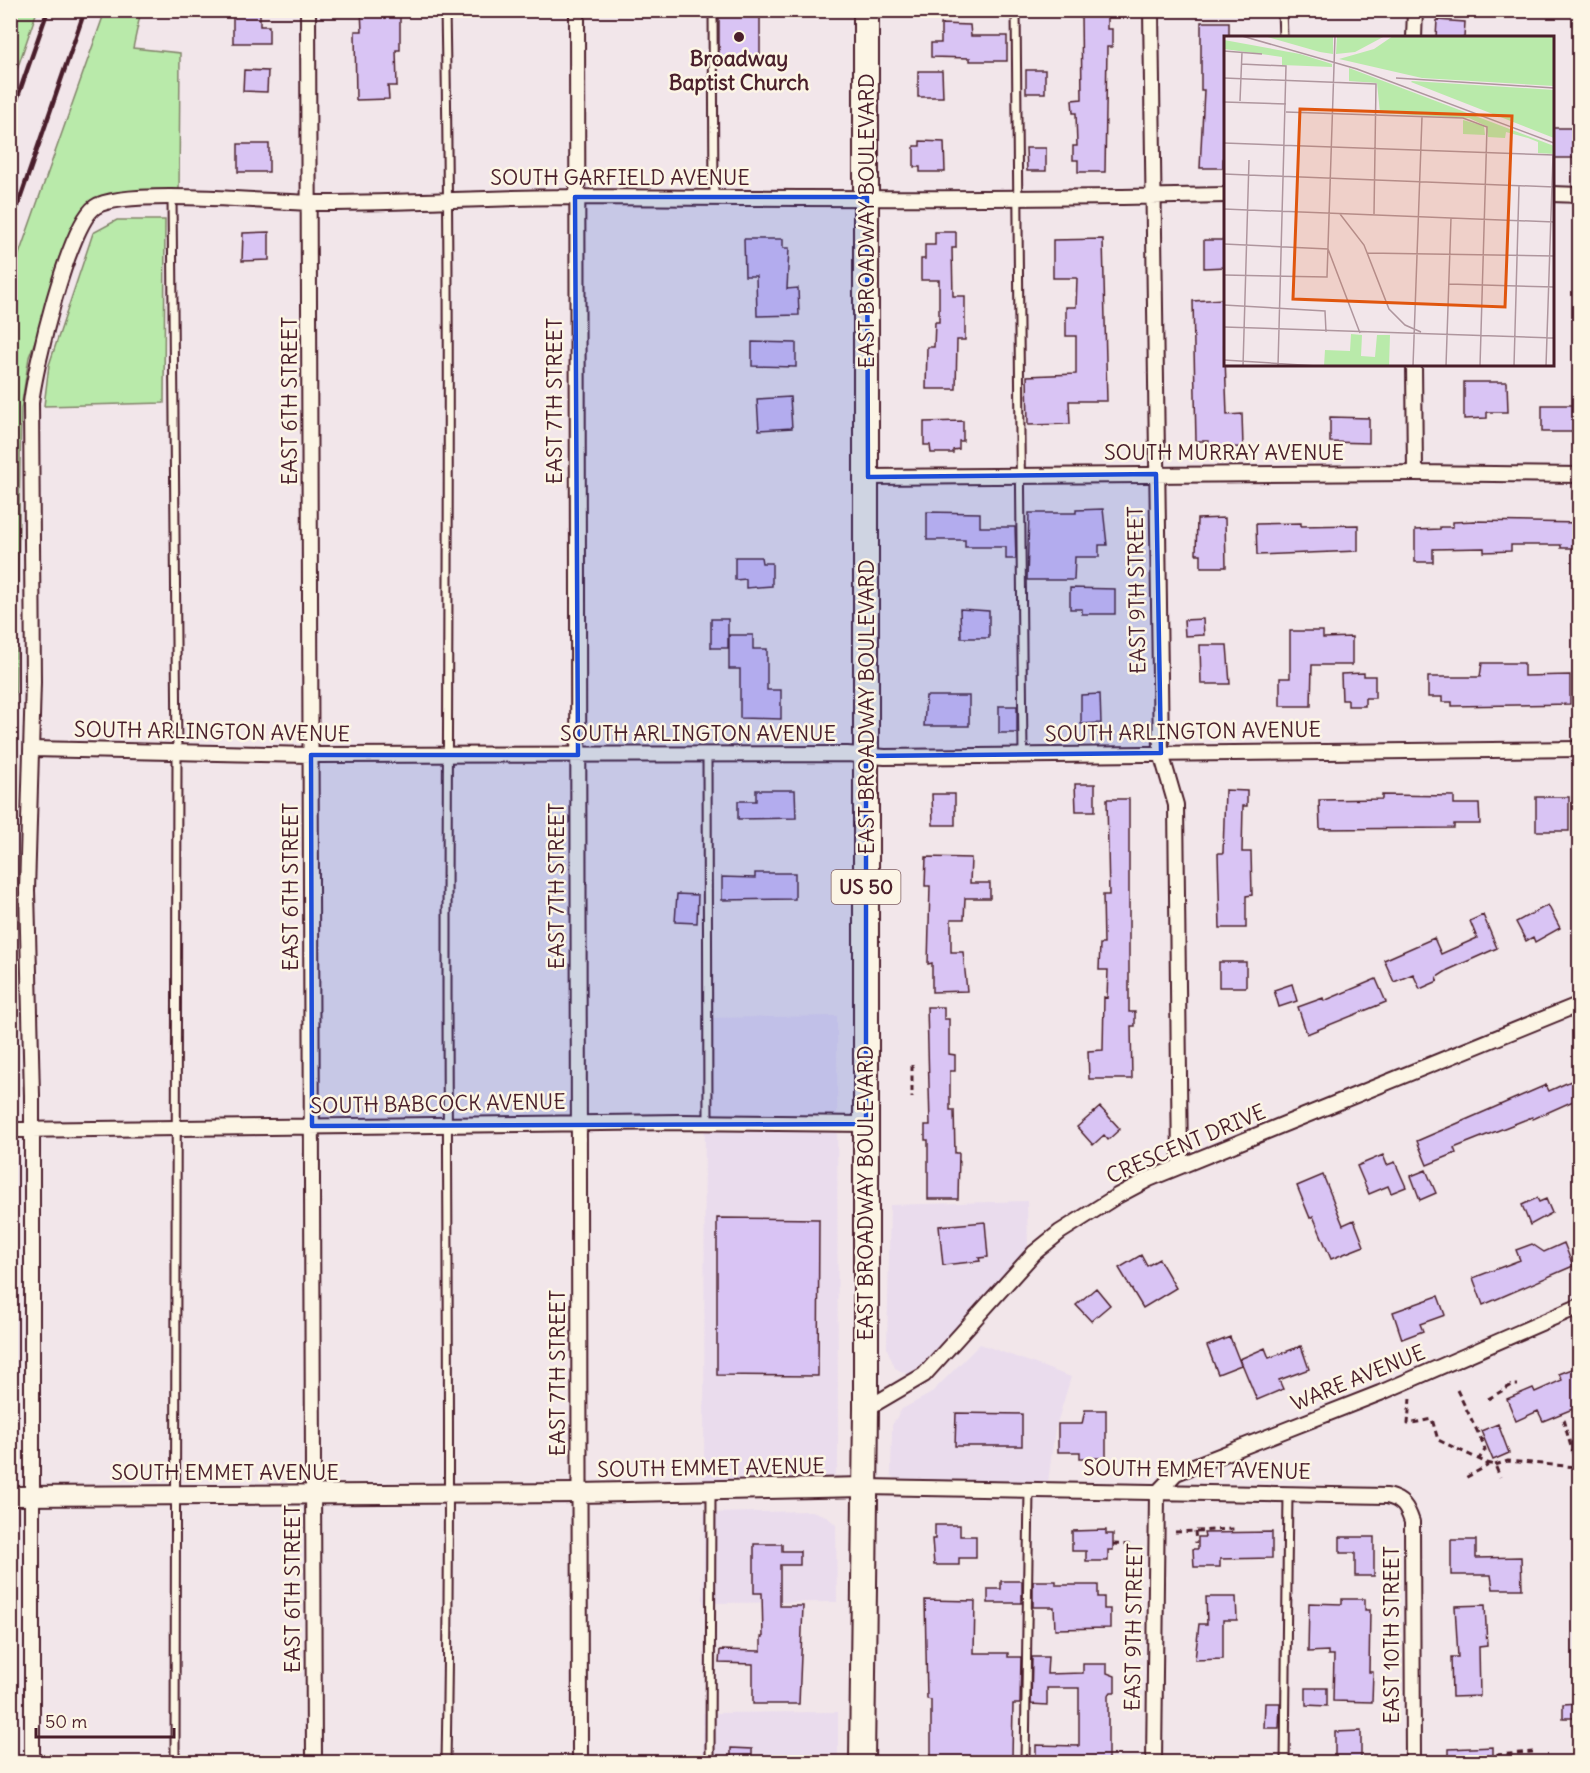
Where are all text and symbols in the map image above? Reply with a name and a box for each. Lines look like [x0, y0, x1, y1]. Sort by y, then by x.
marker: Broadway Baptist Church [732, 30, 746, 44]
inset map [1224, 36, 1554, 366]
place label: Broadway Baptist Church [669, 45, 809, 96]
street label: EAST BROADWAY BOULEVARD [853, 73, 880, 369]
street label: SOUTH GARFIELD AVENUE [490, 164, 750, 191]
street label: EAST 6TH STREET [276, 317, 303, 485]
street label: EAST 7TH STREET [541, 318, 568, 484]
street label: SOUTH MURRAY AVENUE [1104, 439, 1344, 466]
street label: EAST 9TH STREET [1122, 506, 1151, 674]
street label: EAST BROADWAY BOULEVARD [853, 559, 880, 855]
street label: SOUTH ARLINGTON AVENUE [74, 716, 350, 747]
street label: SOUTH ARLINGTON AVENUE [1045, 716, 1321, 747]
street label: SOUTH ARLINGTON AVENUE [560, 720, 836, 747]
street label: EAST 6TH STREET [277, 803, 304, 971]
street label: EAST 7TH STREET [543, 803, 570, 969]
road number: US 50 [832, 870, 900, 904]
street label: EAST BROADWAY BOULEVARD [852, 1045, 879, 1341]
street label: SOUTH BABCOCK AVENUE [310, 1088, 566, 1119]
street label: CRESCENT DRIVE [1102, 1098, 1270, 1189]
street label: EAST 7TH STREET [544, 1290, 571, 1456]
street label: WARE AVENUE [1287, 1338, 1429, 1417]
street label: SOUTH EMMET AVENUE [597, 1452, 825, 1483]
street label: SOUTH EMMET AVENUE [1083, 1454, 1311, 1485]
street label: SOUTH EMMET AVENUE [111, 1459, 339, 1486]
street label: EAST 6TH STREET [279, 1505, 306, 1673]
street label: EAST 9TH STREET [1119, 1543, 1148, 1711]
street label: EAST 10TH STREET [1378, 1546, 1405, 1724]
scale bar [36, 1701, 174, 1739]
text: 50 m [45, 1710, 87, 1733]

